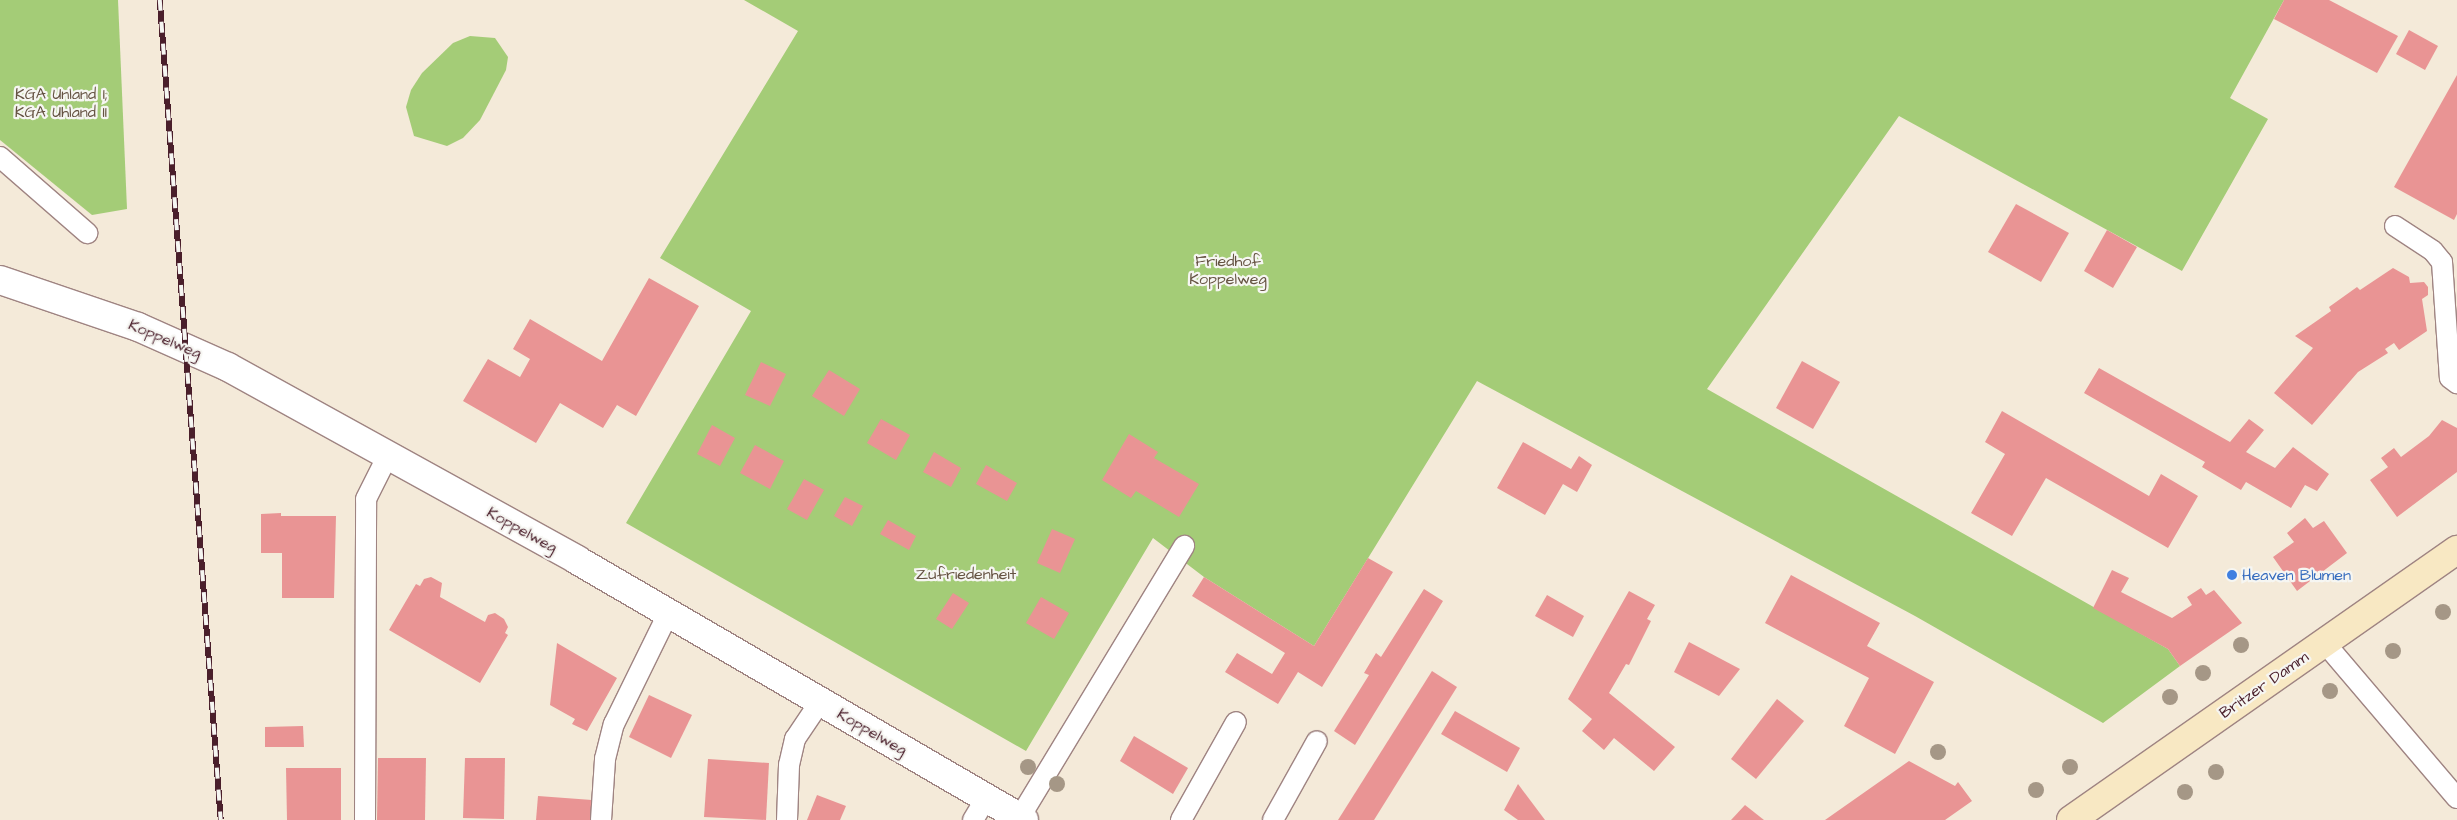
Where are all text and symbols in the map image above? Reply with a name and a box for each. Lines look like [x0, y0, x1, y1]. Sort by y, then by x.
park label: KGA Unland I; KGA Uhland II [15, 84, 107, 122]
park label: Friedhof Koppelweg [1189, 251, 1267, 289]
street label: Koppelweg [126, 315, 204, 363]
street label: Koppelweg [483, 503, 561, 557]
park label: Zufriedenheit [916, 564, 1016, 584]
place label: Heaven Blumen [2242, 565, 2351, 585]
marker: Heaven Blumen [2226, 569, 2238, 581]
street label: Britzer Damm [2216, 647, 2312, 723]
street label: Koppelweg [834, 704, 910, 760]

